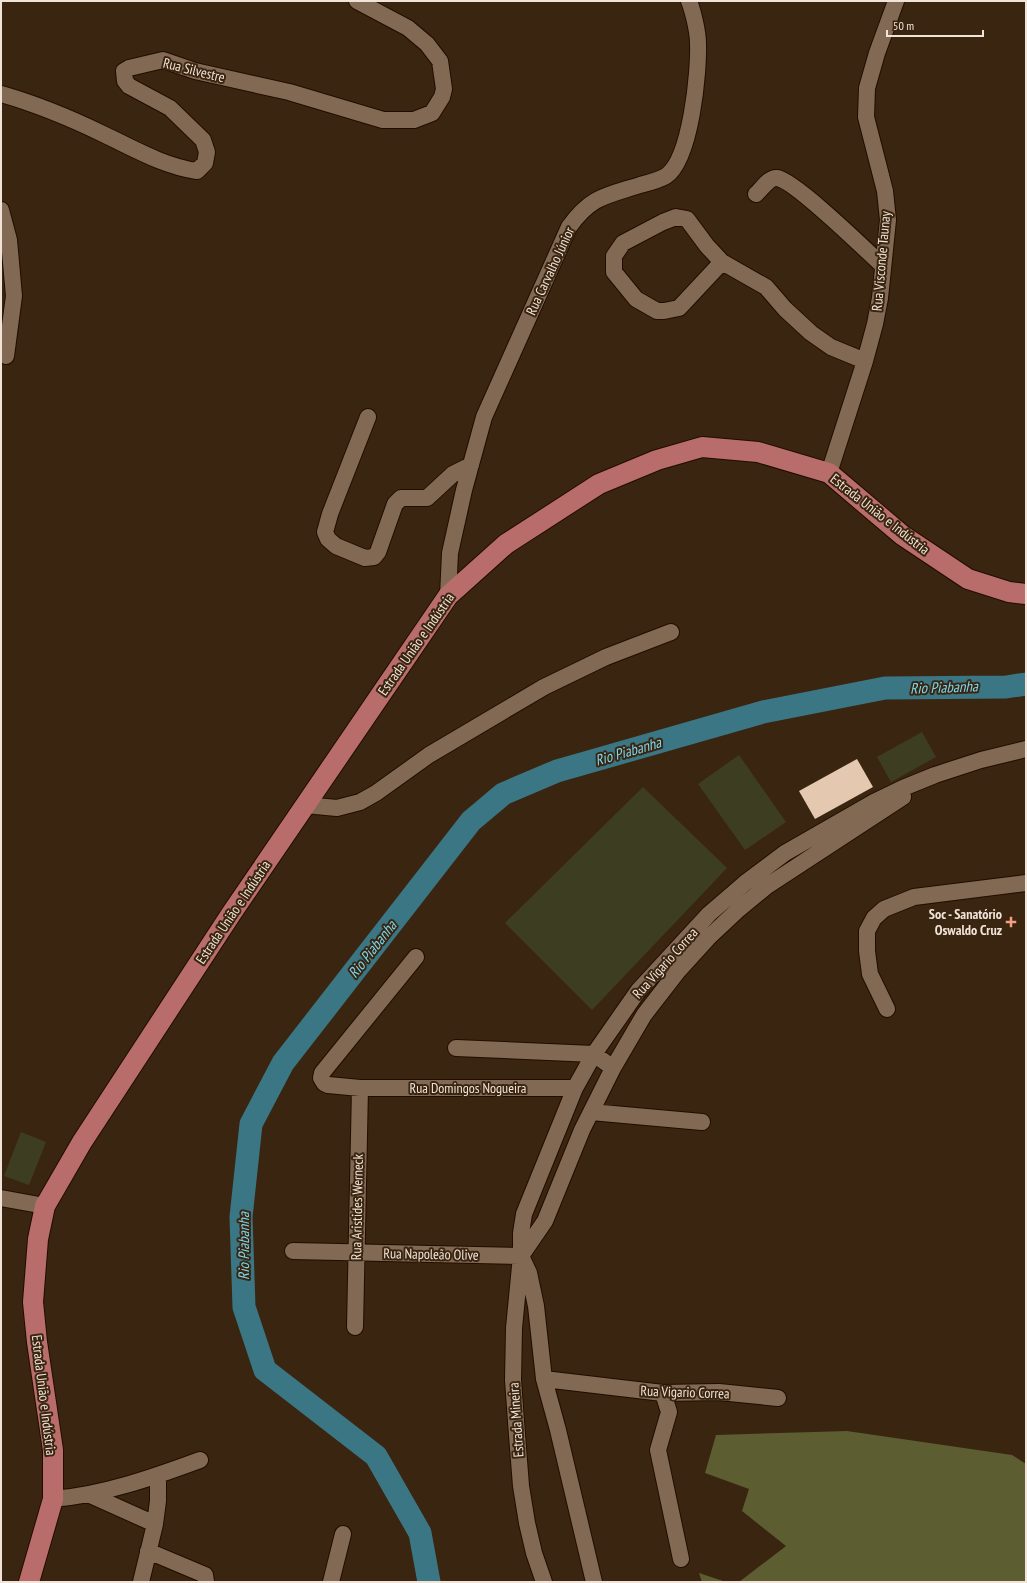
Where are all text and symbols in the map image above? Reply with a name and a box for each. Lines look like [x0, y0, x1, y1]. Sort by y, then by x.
scale bar [887, 12, 983, 38]
text: 50 m [893, 18, 914, 33]
street label: Rua Silvestre [161, 54, 227, 86]
street label: Rua Visconde Taunay [868, 209, 894, 312]
street label: Rua Carvalho Júnior [522, 224, 578, 318]
street label: Estrada União e Indústria [827, 470, 933, 558]
street label: Estrada União e Indústria [374, 589, 458, 699]
water label: Rio Piabanha [910, 676, 979, 698]
water label: Rio Piabanha [593, 732, 664, 769]
street label: Estrada União e Indústria [192, 857, 274, 967]
place label: Soc - Sanatório Oswaldo Cruz [929, 905, 1002, 939]
water label: Rio Piabanha [344, 916, 401, 982]
marker: Soc - Sanatório Oswaldo Cruz [1005, 916, 1017, 928]
street label: Rua Vigario Correa [628, 924, 702, 1002]
street label: Rua Domingos Nogueira [410, 1079, 526, 1097]
street label: Rua Aristides Werneck [347, 1153, 367, 1260]
water label: Rio Piabanha [234, 1211, 253, 1280]
street label: Rua Napoleão Olive [383, 1244, 479, 1264]
street label: Estrada União e Indústria [28, 1334, 60, 1456]
street label: Rua Vigario Correa [640, 1381, 730, 1403]
street label: Estrada Mineira [504, 1382, 528, 1458]

